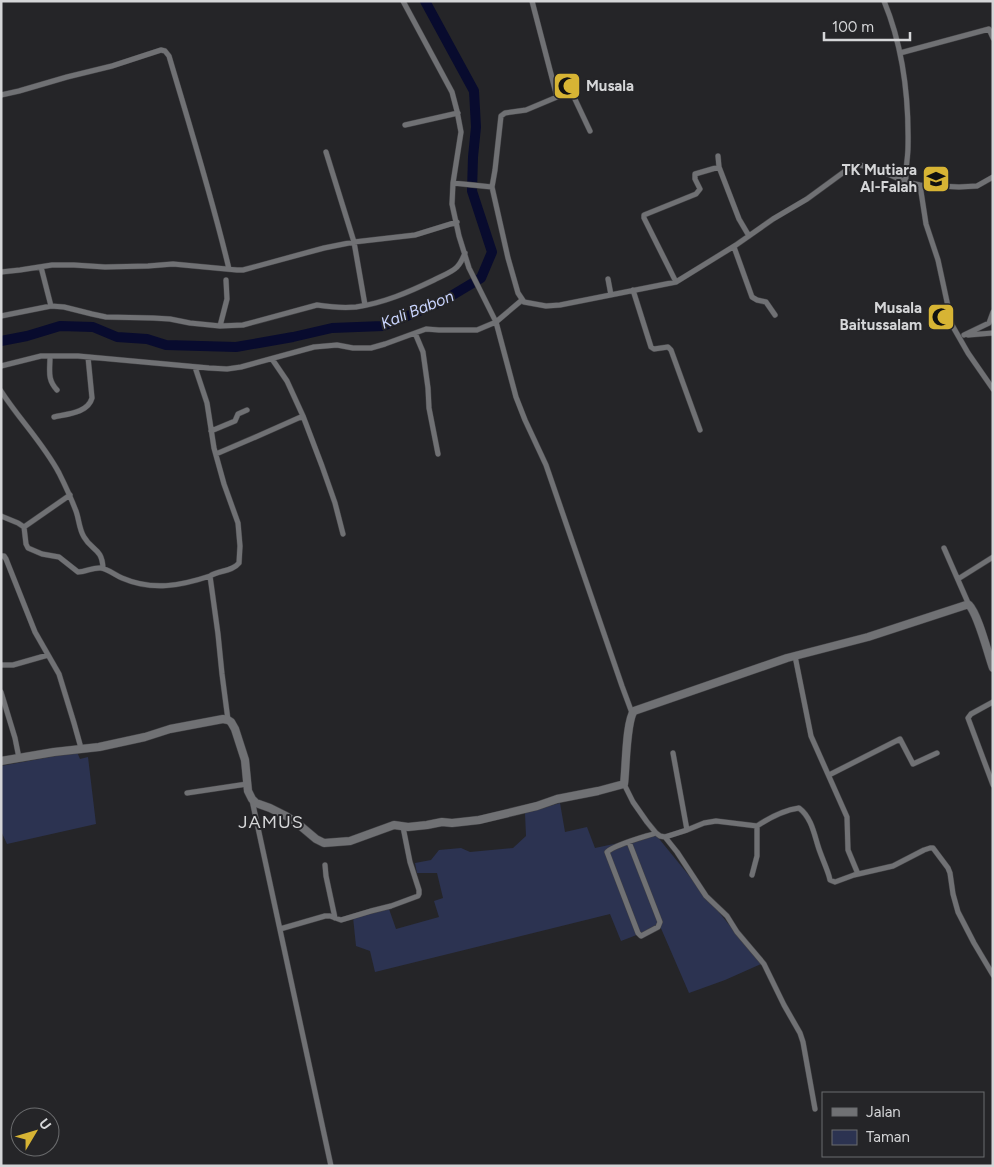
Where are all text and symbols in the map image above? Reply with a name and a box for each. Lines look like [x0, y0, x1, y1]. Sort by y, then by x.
scale bar [824, 10, 910, 42]
text: 100 m [832, 18, 874, 36]
mosque icon: Musala [552, 71, 582, 101]
place label: Musala [586, 77, 634, 95]
place label: TK Mutiara Al-Falah [842, 161, 917, 196]
school or university icon: TK Mutiara Al-Falah [921, 164, 951, 194]
water label: Kali Babon [378, 286, 457, 333]
place label: Musala Baitussalam [840, 299, 922, 334]
mosque icon: Musala Baitussalam [926, 302, 956, 332]
district label: JAMUS [238, 811, 304, 833]
legend [822, 1092, 984, 1157]
text: Jalan [866, 1103, 901, 1121]
north arrow [10, 1107, 60, 1157]
text: U [35, 1115, 55, 1133]
text: Taman [866, 1128, 910, 1146]

